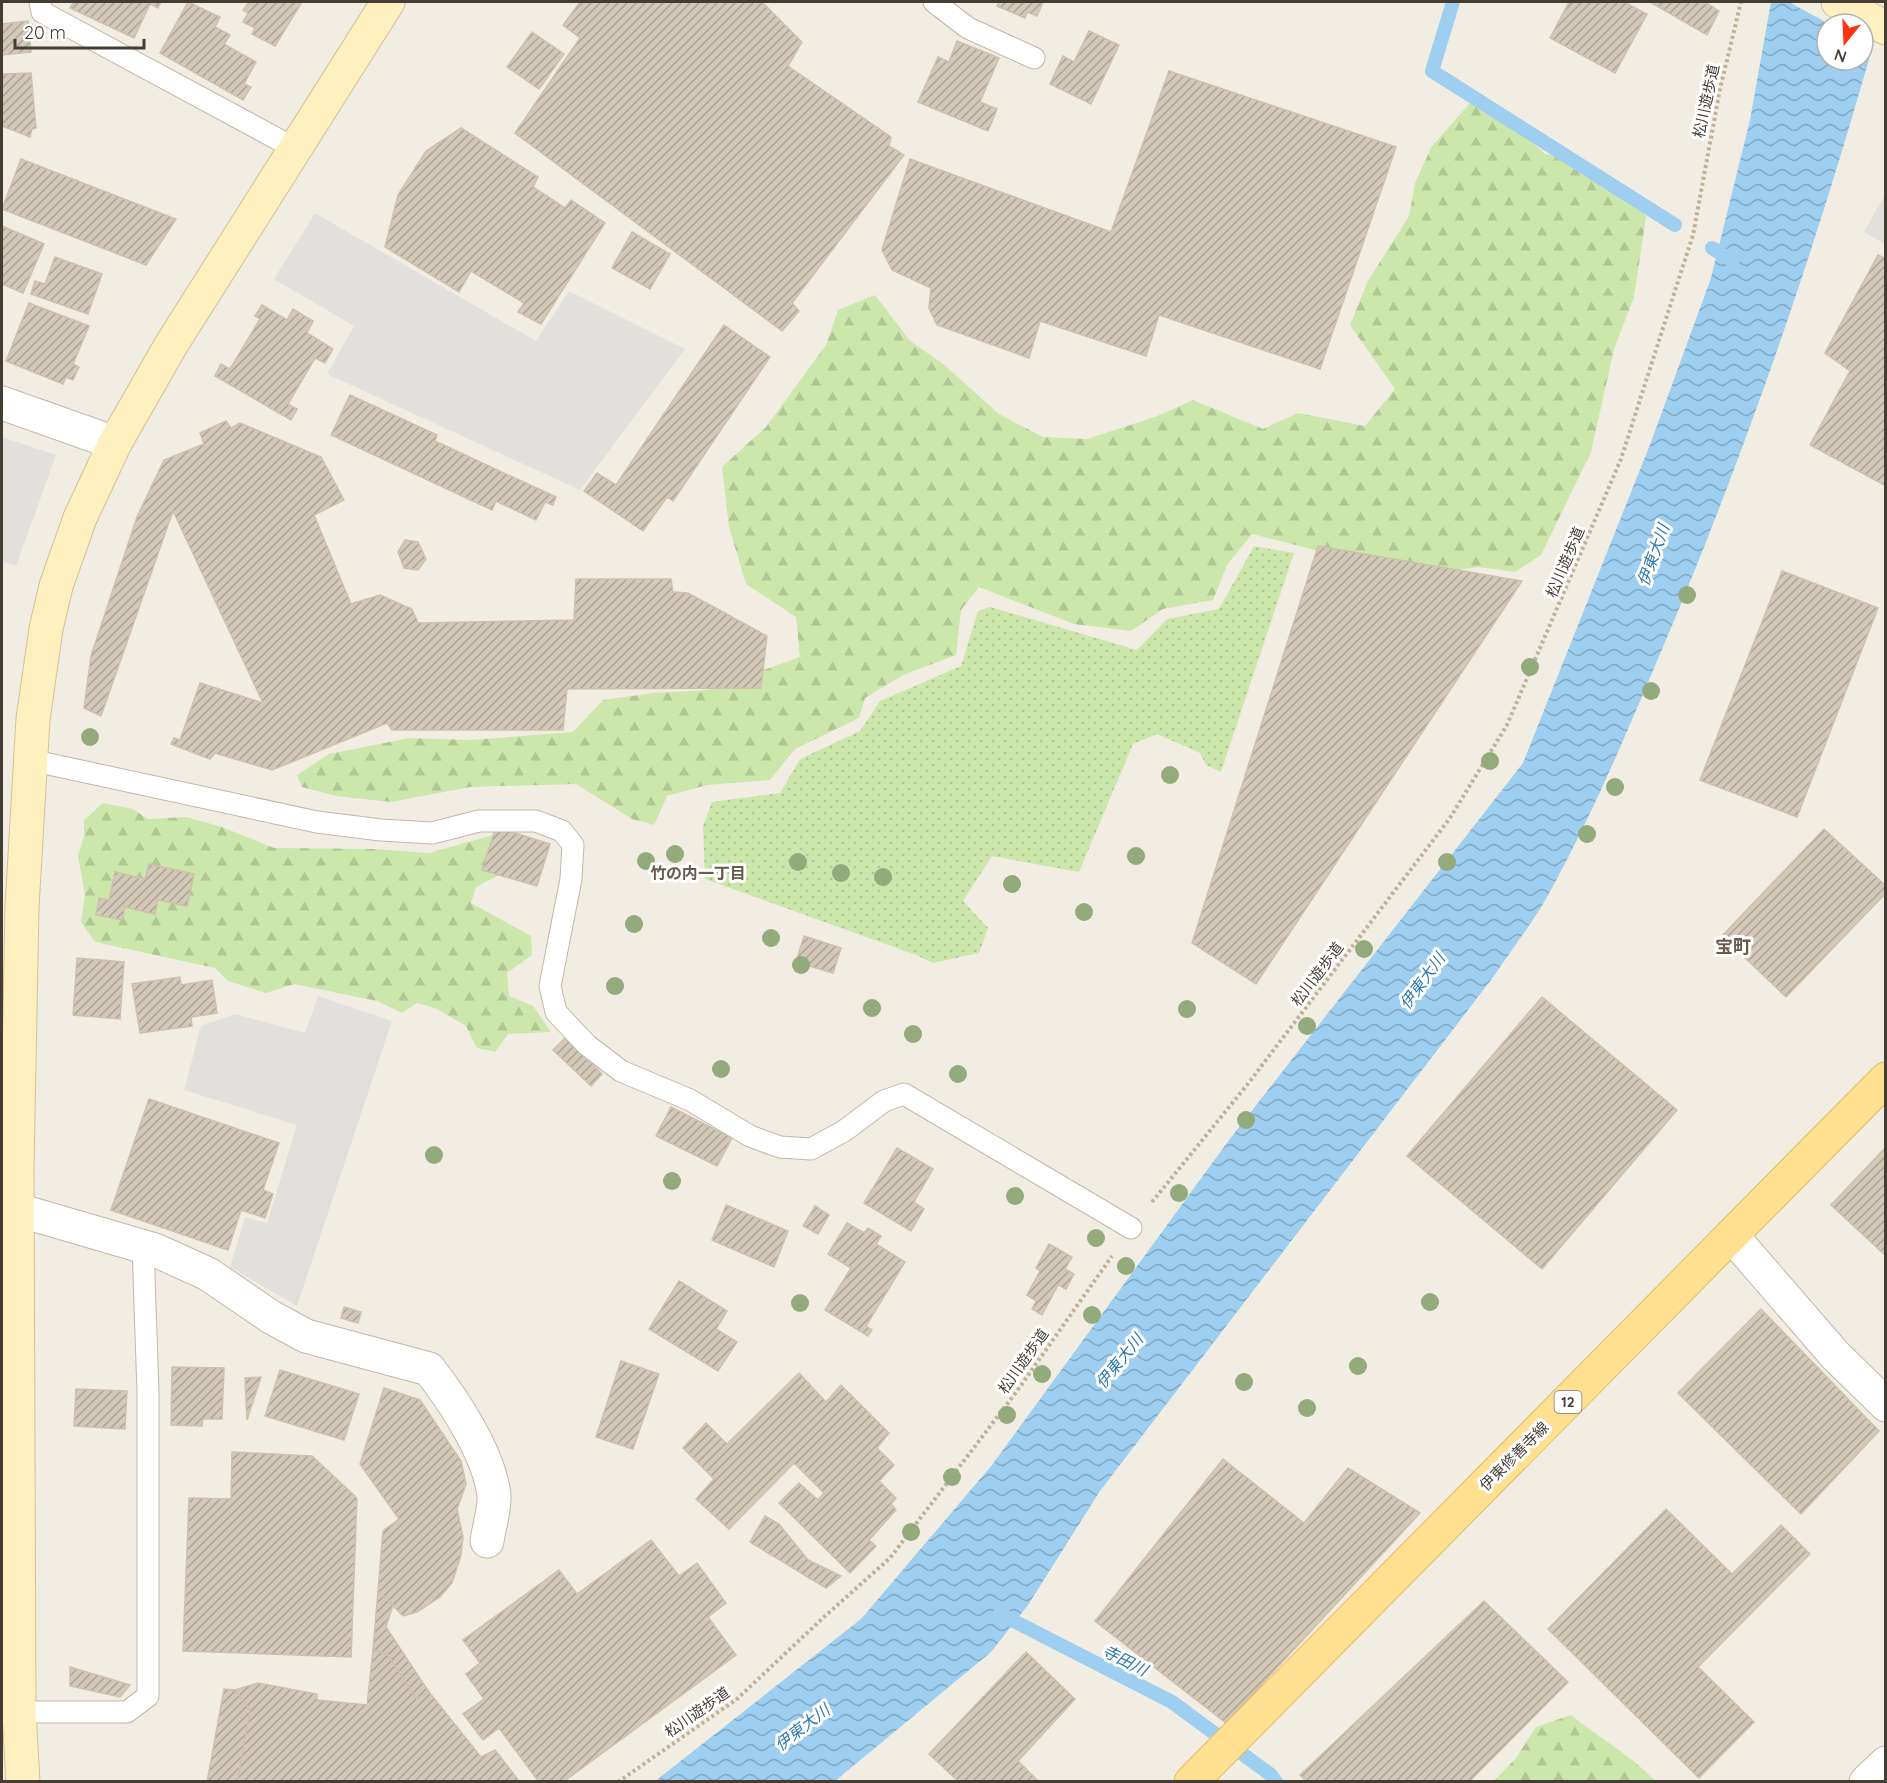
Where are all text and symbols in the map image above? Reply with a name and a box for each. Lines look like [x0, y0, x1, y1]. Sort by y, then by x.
scale bar [15, 12, 144, 50]
north arrow [1815, 12, 1875, 72]
text: 20 m [24, 21, 66, 44]
text: N [1832, 45, 1849, 68]
street label: 松川遊歩道 [1689, 62, 1723, 140]
water label: 伊東大川 [1633, 520, 1674, 588]
street label: 松川遊歩道 [1542, 524, 1588, 600]
district label: 竹の内一丁目 [650, 863, 746, 883]
district label: 宝町 [1715, 935, 1751, 958]
street label: 松川遊歩道 [1287, 938, 1347, 1010]
water label: 伊東大川 [1395, 948, 1450, 1013]
street label: 松川遊歩道 [994, 1325, 1052, 1397]
water label: 伊東大川 [1091, 1328, 1148, 1392]
road number: 12 [1554, 1391, 1582, 1413]
street label: 伊東修善寺線 [1475, 1417, 1553, 1495]
water label: 寺田川 [1099, 1640, 1153, 1681]
street label: 松川遊歩道 [661, 1683, 733, 1741]
water label: 伊東大川 [771, 1698, 835, 1755]

